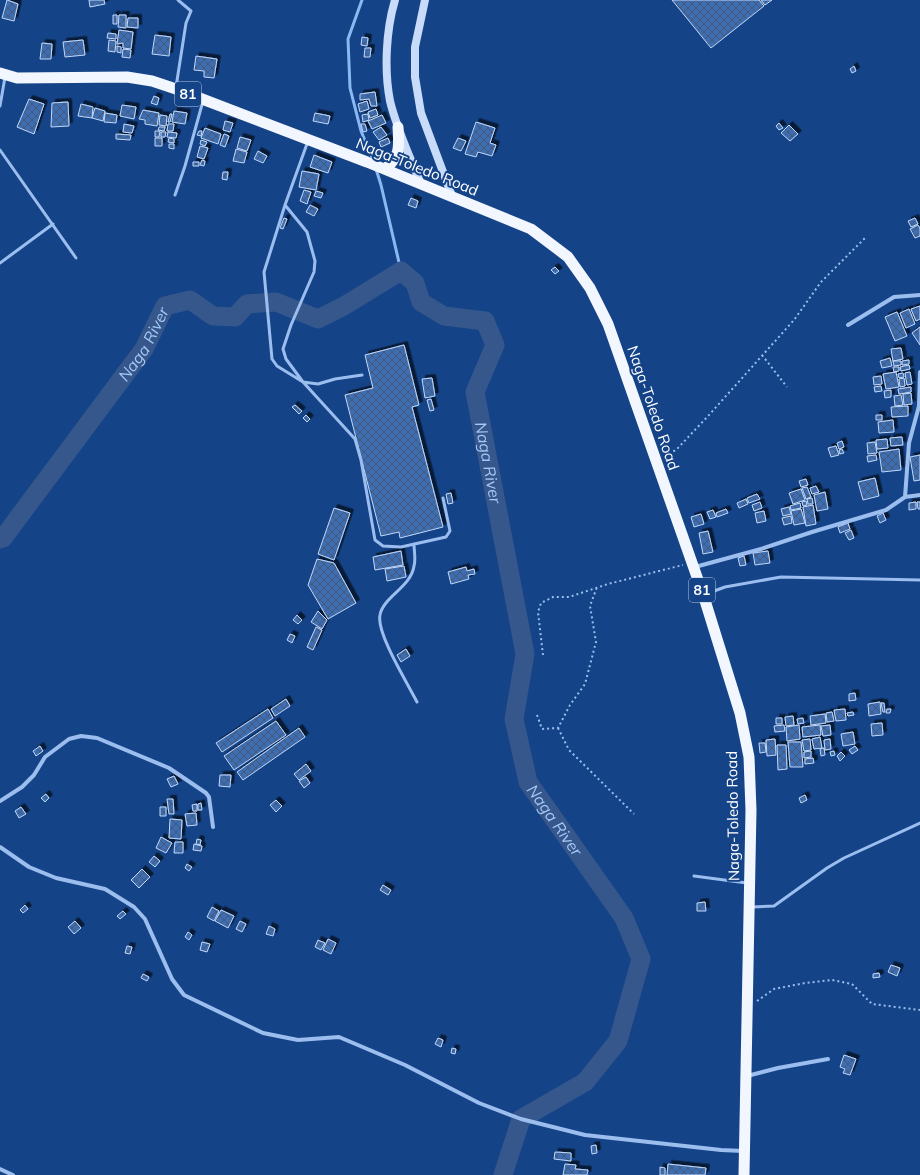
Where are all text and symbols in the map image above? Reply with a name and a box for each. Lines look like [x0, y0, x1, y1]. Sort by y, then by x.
road number: 81 [175, 82, 201, 106]
street label: Naga-Toledo Road [353, 133, 481, 200]
water label: Naga River [114, 303, 173, 385]
street label: Naga-Toledo Road [623, 343, 684, 473]
water label: Naga River [471, 420, 506, 506]
road number: 81 [689, 578, 715, 602]
street label: Naga-Toledo Road [722, 751, 743, 881]
water label: Naga River [523, 780, 588, 861]

